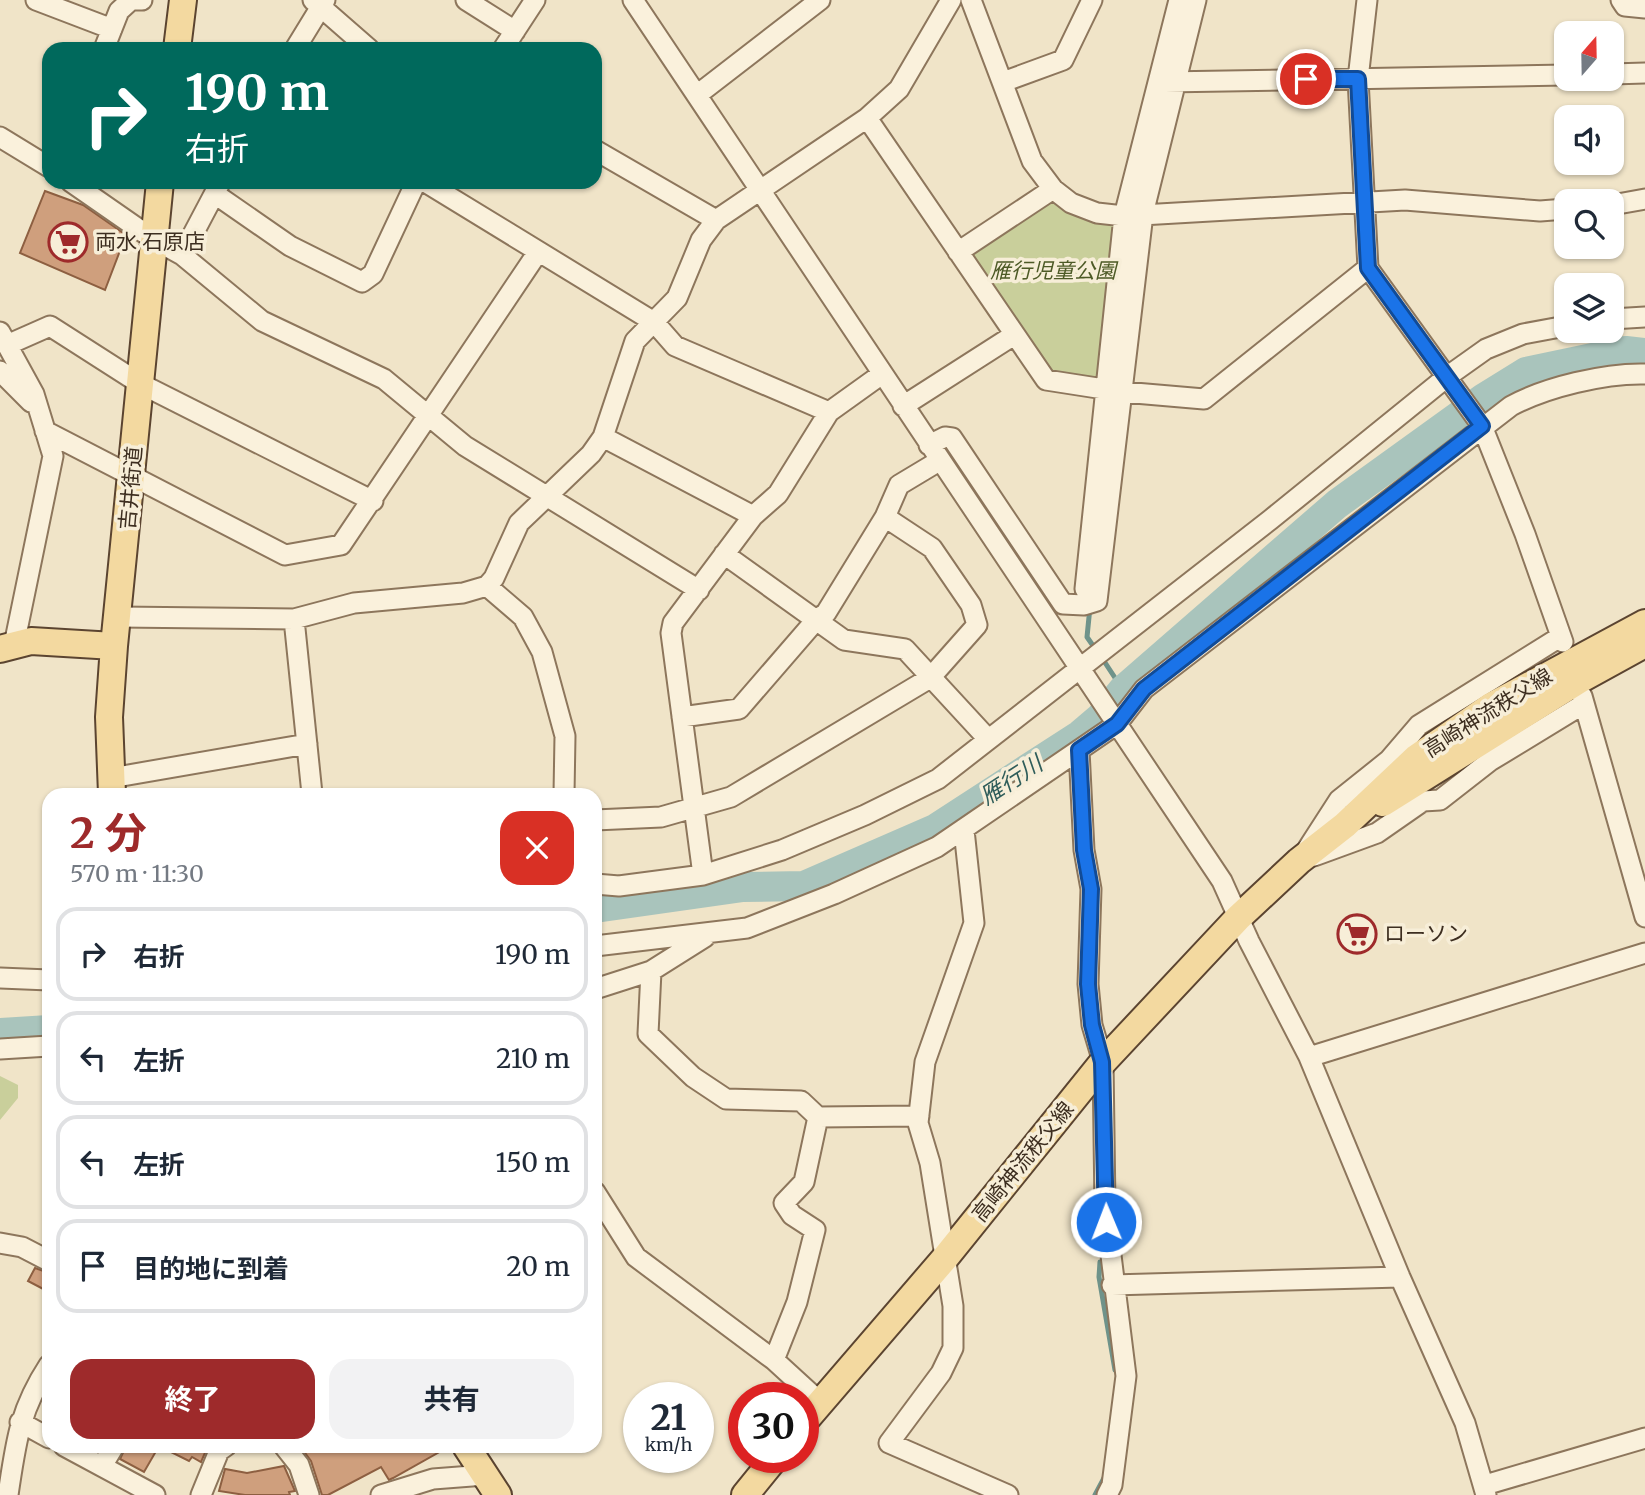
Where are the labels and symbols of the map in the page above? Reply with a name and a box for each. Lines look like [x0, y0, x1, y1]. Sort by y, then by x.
north arrow [1554, 21, 1624, 91]
pin [1276, 49, 1336, 109]
supermarket icon: 両水 石原店 [47, 221, 89, 263]
place label: 両水 石原店 [95, 228, 205, 255]
park label: 雁行児童公園 [990, 257, 1119, 284]
street label: 吉井街道 [113, 445, 148, 531]
street label: 高崎神流秩父線 [1418, 662, 1557, 763]
water label: 雁行川 [974, 747, 1050, 811]
supermarket icon: ローソン [1336, 913, 1378, 955]
place label: ローソン [1384, 920, 1468, 947]
street label: 高崎神流秩父線 [966, 1096, 1079, 1227]
position arrow [1069, 1185, 1143, 1259]
speed limit sign: 30 [728, 1382, 819, 1473]

